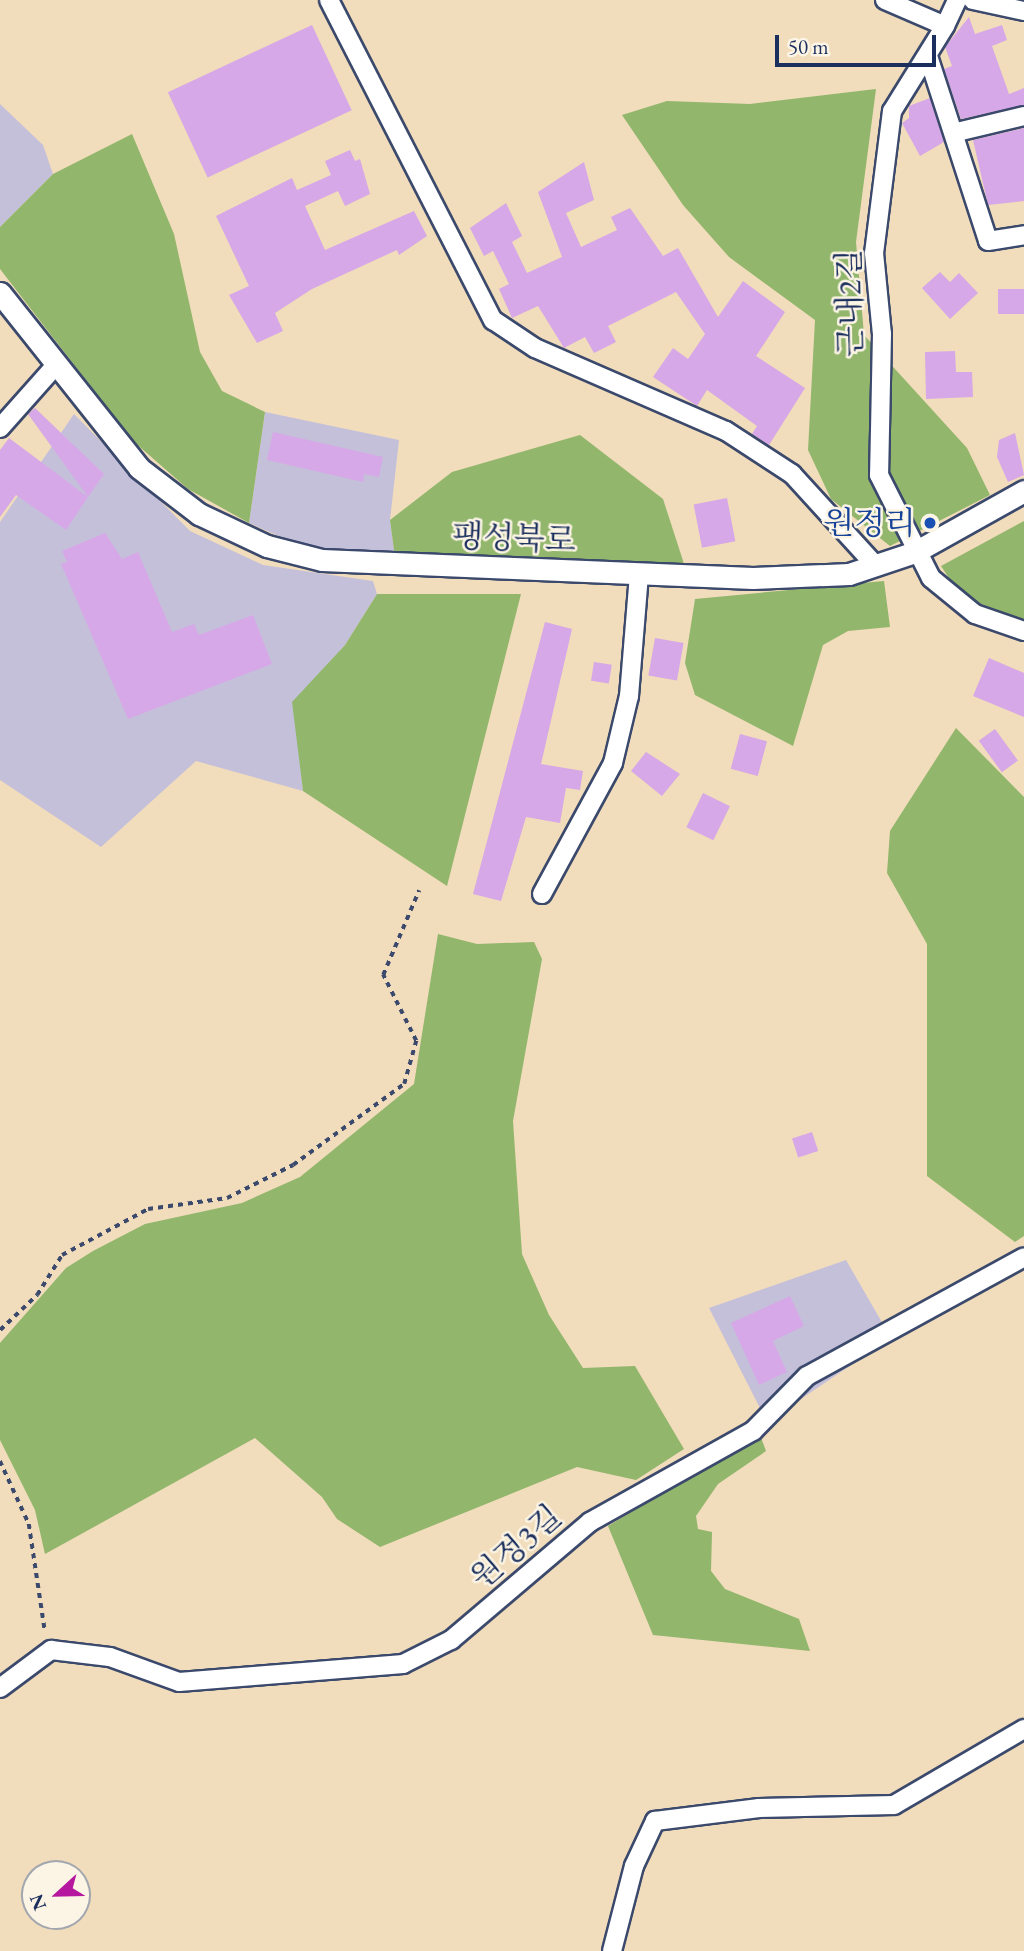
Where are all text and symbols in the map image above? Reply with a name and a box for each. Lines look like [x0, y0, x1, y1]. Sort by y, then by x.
scale bar [779, 21, 940, 65]
text: 50 m [788, 33, 829, 60]
street label: 근내2길 [830, 249, 870, 357]
place label: 원정리 [823, 504, 916, 542]
marker: 원정리 [922, 515, 938, 531]
street label: 팽성북로 [452, 517, 576, 559]
street label: 원정3길 [463, 1497, 569, 1597]
north arrow [21, 1860, 91, 1930]
text: N [23, 1890, 52, 1914]

